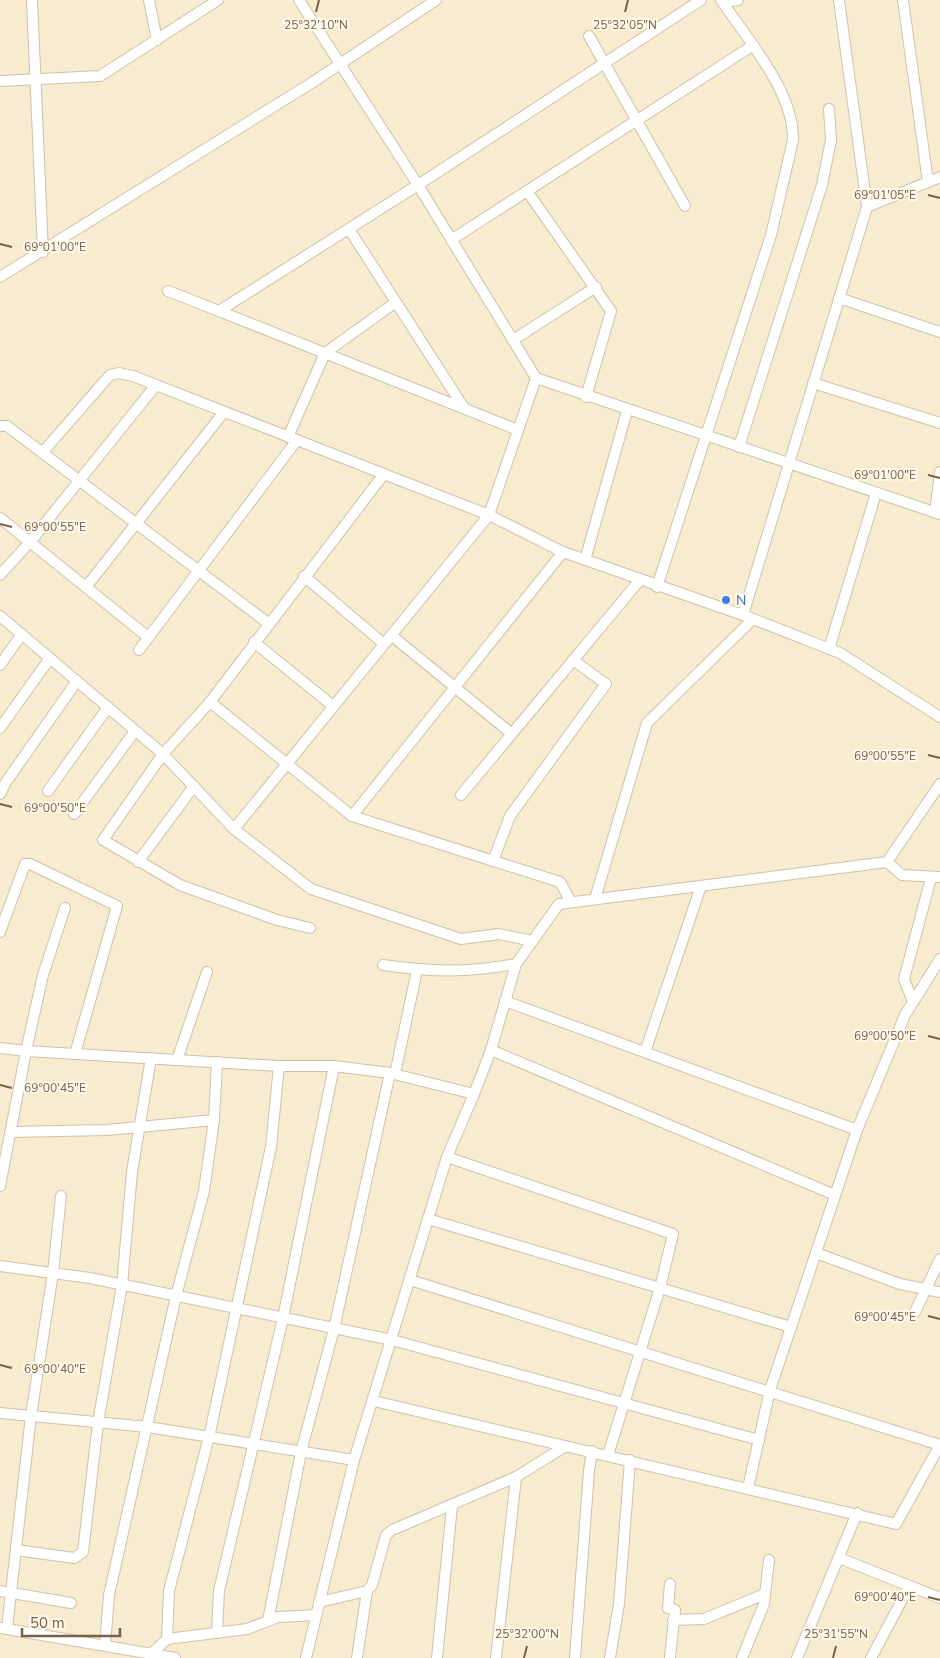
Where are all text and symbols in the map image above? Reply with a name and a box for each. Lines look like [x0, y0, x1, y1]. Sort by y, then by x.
text: 25°32'10"N [284, 17, 348, 33]
text: 25°32'05"N [593, 17, 657, 33]
text: 69°01'05"E [854, 187, 916, 203]
text: 69°01'00"E [24, 239, 86, 255]
text: 69°01'00"E [854, 467, 916, 483]
text: 69°00'55"E [24, 519, 86, 535]
place label: N [736, 591, 746, 610]
marker: N [720, 594, 732, 606]
text: 69°00'55"E [854, 748, 916, 764]
text: 69°00'50"E [24, 800, 86, 816]
text: 69°00'50"E [854, 1028, 916, 1044]
text: 69°00'45"E [24, 1080, 86, 1096]
text: 69°00'45"E [854, 1309, 916, 1325]
text: 69°00'40"E [24, 1361, 86, 1377]
text: 69°00'40"E [854, 1589, 916, 1605]
scale bar [22, 1606, 120, 1638]
text: 50 m [30, 1613, 65, 1633]
text: 25°32'00"N [495, 1626, 559, 1642]
text: 25°31'55"N [804, 1626, 868, 1642]

